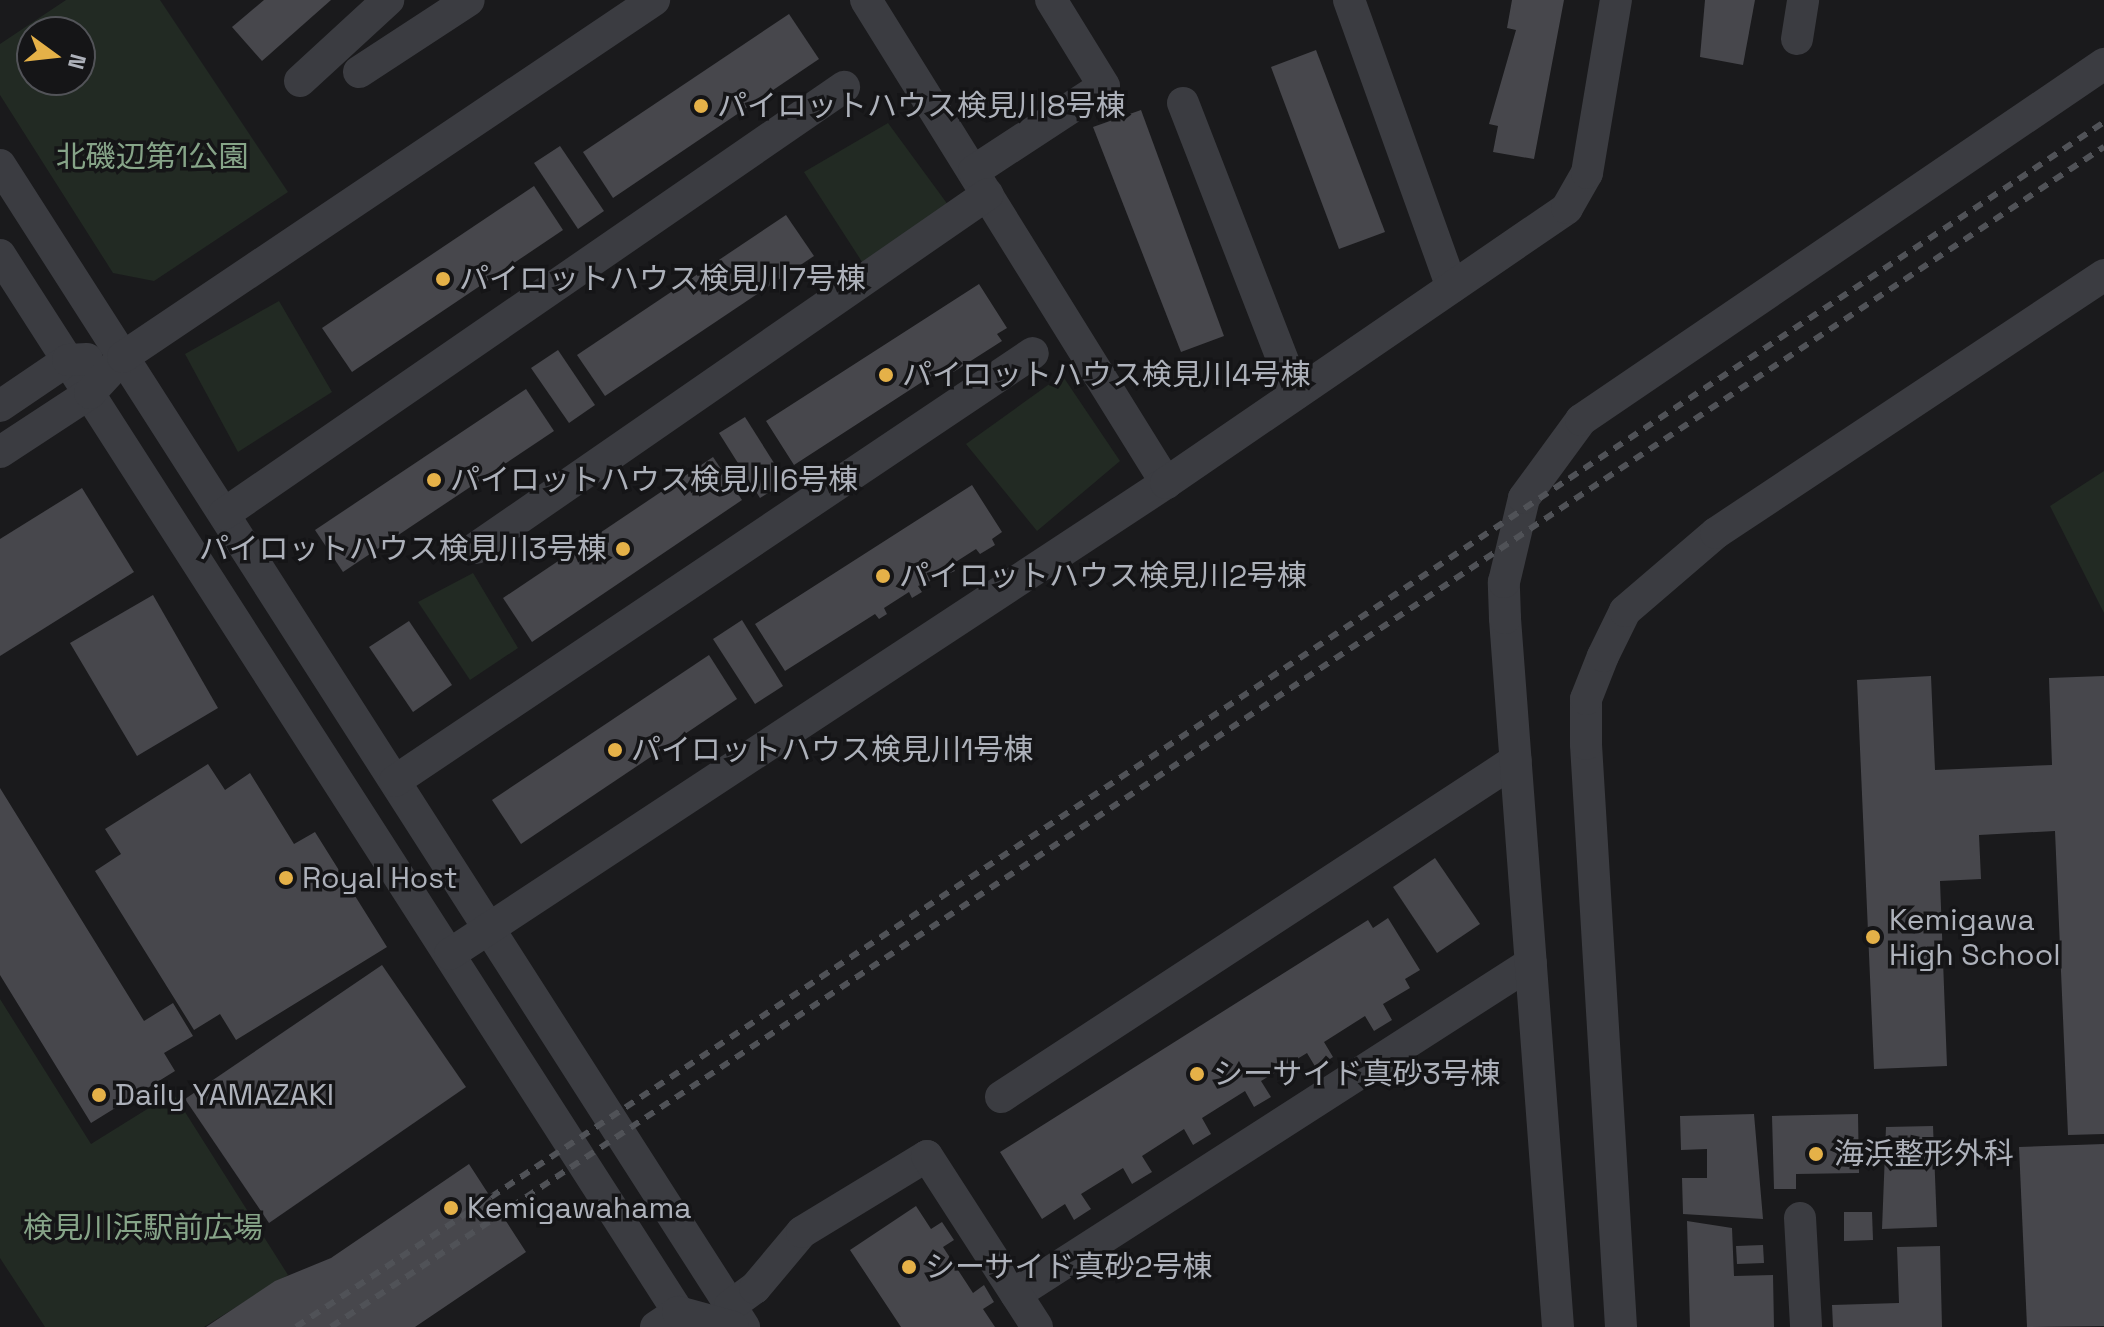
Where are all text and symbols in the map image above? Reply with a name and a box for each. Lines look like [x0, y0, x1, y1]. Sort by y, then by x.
north arrow [16, 16, 96, 96]
text: N [62, 51, 93, 72]
place label: パイロットハウス検見川8号棟 [717, 88, 1126, 124]
marker: パイロットハウス検見川8号棟 [692, 97, 710, 115]
park label: 北磯辺第1公園 [56, 139, 248, 175]
place label: パイロットハウス検見川7号棟 [459, 261, 866, 297]
marker: パイロットハウス検見川7号棟 [434, 270, 452, 288]
place label: パイロットハウス検見川4号棟 [902, 357, 1311, 393]
marker: パイロットハウス検見川4号棟 [877, 366, 895, 384]
place label: パイロットハウス検見川6号棟 [450, 462, 858, 498]
marker: パイロットハウス検見川6号棟 [425, 471, 443, 489]
place label: パイロットハウス検見川3号棟 [199, 531, 607, 567]
marker: パイロットハウス検見川3号棟 [614, 540, 632, 558]
place label: パイロットハウス検見川2号棟 [899, 558, 1307, 594]
marker: パイロットハウス検見川2号棟 [874, 567, 892, 585]
place label: パイロットハウス検見川1号棟 [631, 732, 1034, 768]
marker: パイロットハウス検見川1号棟 [606, 741, 624, 759]
place label: Royal Host [302, 860, 458, 896]
marker: Royal Host [277, 869, 295, 887]
place label: Kemigawa High School [1889, 902, 2061, 972]
marker: Kemigawa High School [1864, 928, 1882, 946]
place label: シーサイド真砂3号棟 [1213, 1056, 1501, 1092]
marker: シーサイド真砂3号棟 [1188, 1065, 1206, 1083]
place label: Daily YAMAZAKI [115, 1077, 335, 1113]
marker: Daily YAMAZAKI [90, 1086, 108, 1104]
place label: 海浜整形外科 [1834, 1136, 2014, 1172]
marker: 海浜整形外科 [1805, 1143, 1827, 1165]
place label: Kemigawahama [467, 1190, 692, 1226]
marker: Kemigawahama [442, 1199, 460, 1217]
park label: 検見川浜駅前広場 [23, 1210, 263, 1246]
place label: シーサイド真砂2号棟 [925, 1249, 1213, 1285]
marker: シーサイド真砂2号棟 [900, 1258, 918, 1276]

